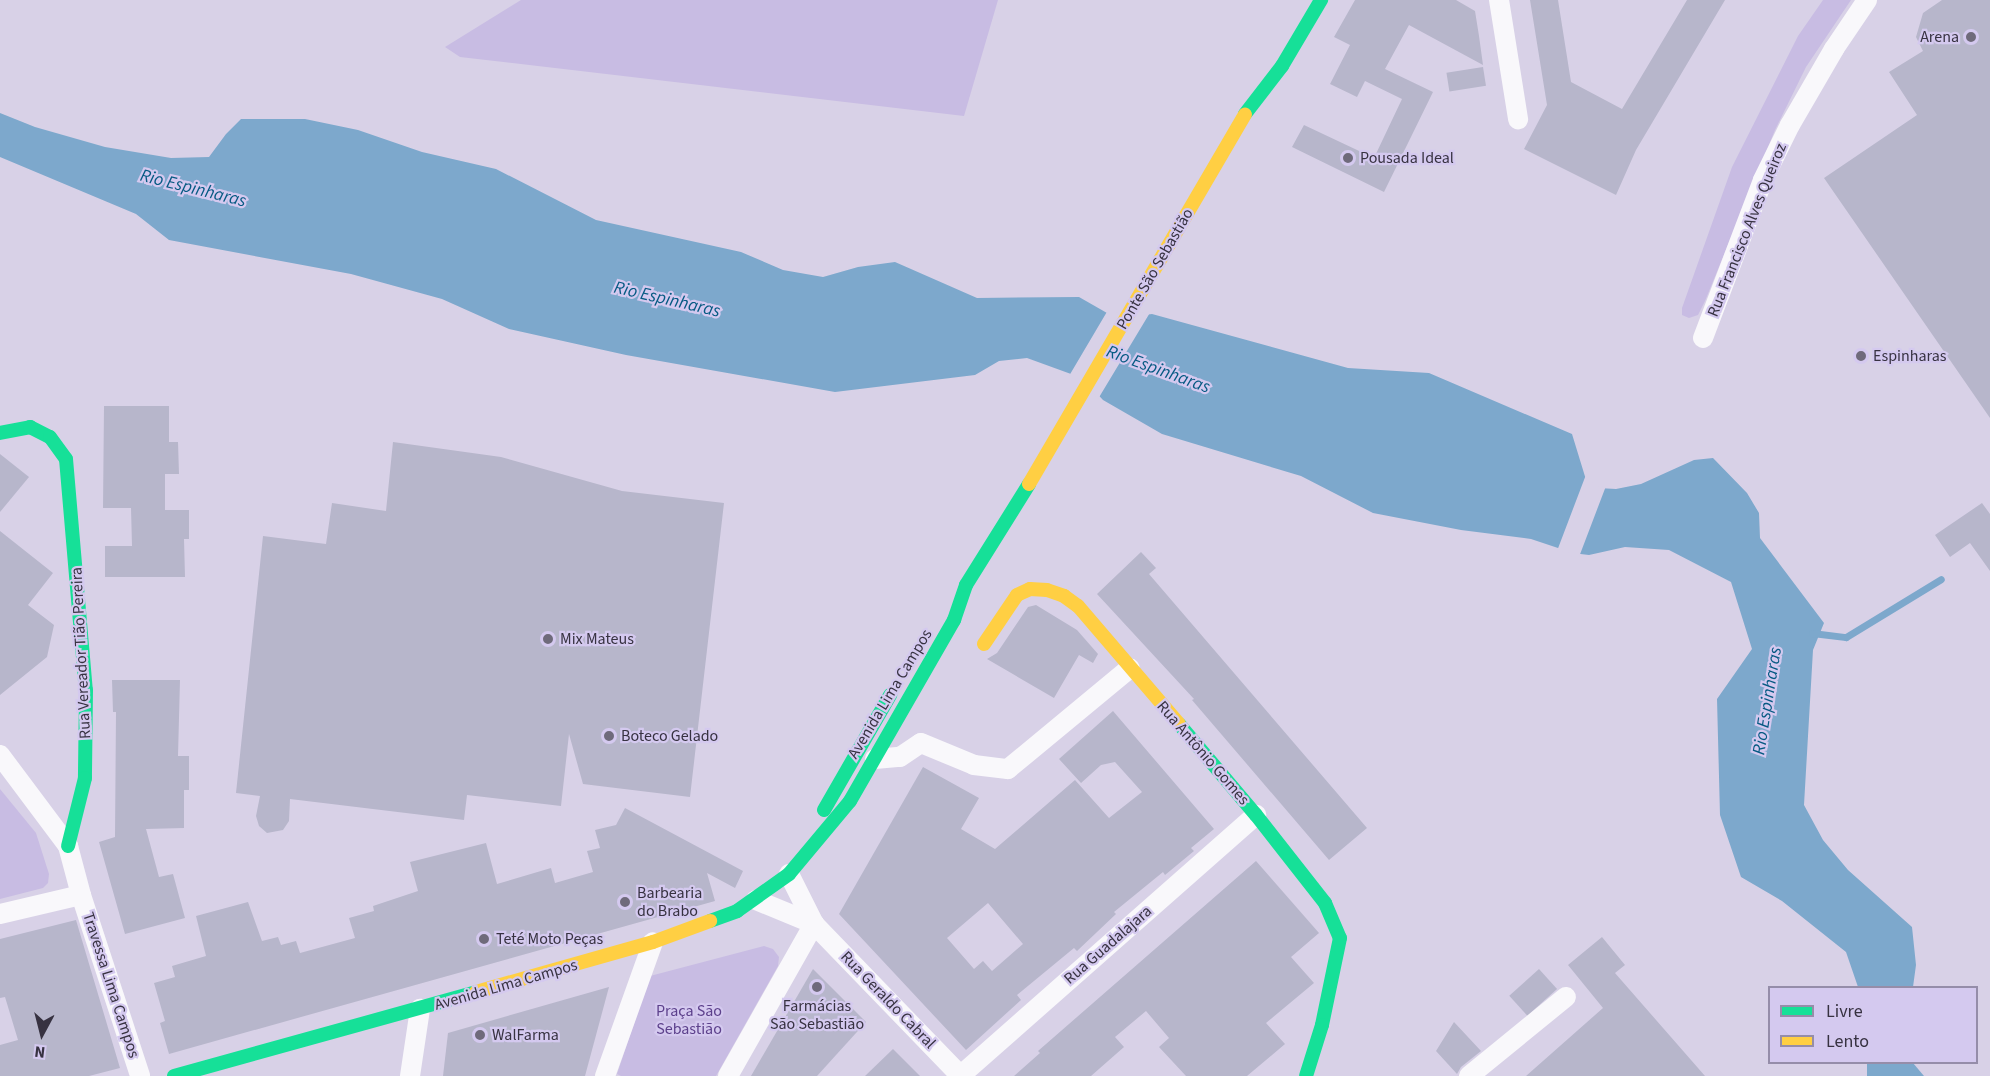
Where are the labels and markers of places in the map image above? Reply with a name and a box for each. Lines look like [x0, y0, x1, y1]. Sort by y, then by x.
place label: Arena [1920, 27, 1959, 47]
marker: Arena [1964, 30, 1978, 44]
place label: Pousada Ideal [1360, 148, 1454, 168]
marker: Pousada Ideal [1341, 151, 1355, 165]
place label: Espinharas [1873, 346, 1946, 366]
marker: Espinharas [1854, 349, 1868, 363]
place label: Mix Mateus [560, 629, 634, 649]
marker: Mix Mateus [541, 632, 555, 646]
place label: Boteco Gelado [621, 726, 718, 746]
marker: Boteco Gelado [602, 729, 616, 743]
place label: Barbearia do Brabo [637, 883, 702, 921]
marker: Barbearia do Brabo [618, 895, 632, 909]
place label: Teté Moto Peças [496, 929, 603, 949]
marker: Teté Moto Peças [477, 932, 491, 946]
marker: Farmácias São Sebastião [810, 980, 824, 994]
place label: Farmácias São Sebastião [770, 996, 864, 1034]
place label: WalFarma [492, 1025, 559, 1045]
marker: WalFarma [473, 1028, 487, 1042]

